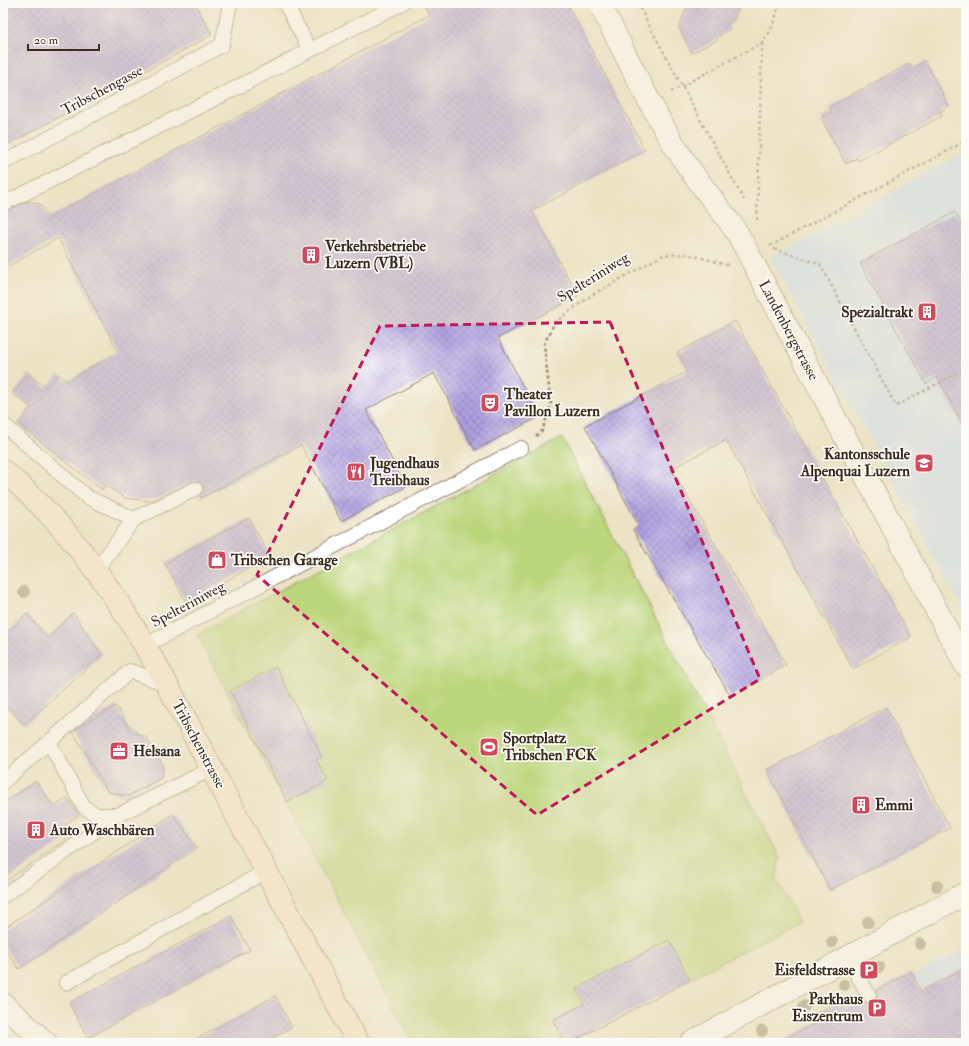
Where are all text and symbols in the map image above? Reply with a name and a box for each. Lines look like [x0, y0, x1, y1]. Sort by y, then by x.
scale bar [28, 26, 99, 52]
text: 20 m [34, 33, 59, 48]
street label: Tribschengasse [58, 61, 146, 120]
place label: Verkehrsbetriebe Luzern (VBL) [324, 237, 427, 273]
building icon: Verkehrsbetriebe Luzern (VBL) [300, 244, 322, 266]
street label: Spelteriniweg [554, 248, 634, 308]
street label: Landenbergstrasse [754, 277, 823, 384]
building icon: Spezialtrakt [916, 301, 938, 323]
place label: Spezialtrakt [841, 303, 913, 323]
place label: Theater Pavillon Luzern [503, 385, 600, 421]
theatre icon: Theater Pavillon Luzern [479, 392, 501, 414]
place label: Kantonsschule Alpenquai Luzern [800, 445, 911, 482]
school or university icon: Kantonsschule Alpenquai Luzern [913, 452, 935, 474]
place label: Jugendhaus Treibhaus [369, 454, 439, 490]
restaurant icon: Jugendhaus Treibhaus [345, 461, 367, 483]
shop icon: Tribschen Garage [206, 549, 228, 571]
place label: Tribschen Garage [230, 551, 339, 571]
street label: Spelteriniweg [148, 577, 229, 633]
street label: Tribschenstrasse [167, 697, 230, 792]
place label: Sportplatz Tribschen FCK [502, 729, 597, 765]
sports icon: Sportplatz Tribschen FCK [478, 736, 500, 758]
office icon: Helsana [108, 740, 130, 762]
place label: Helsana [133, 742, 181, 761]
building icon: Emmi [850, 794, 872, 816]
place label: Emmi [875, 796, 913, 815]
building icon: Auto Waschbären [25, 819, 47, 841]
place label: Auto Waschbären [49, 821, 155, 840]
parking icon: Eisfeldstrasse [858, 959, 880, 981]
place label: Eisfeldstrasse [775, 961, 856, 980]
place label: Parkhaus Eiszentrum [792, 990, 863, 1026]
parking icon: Parkhaus Eiszentrum [866, 997, 888, 1019]

